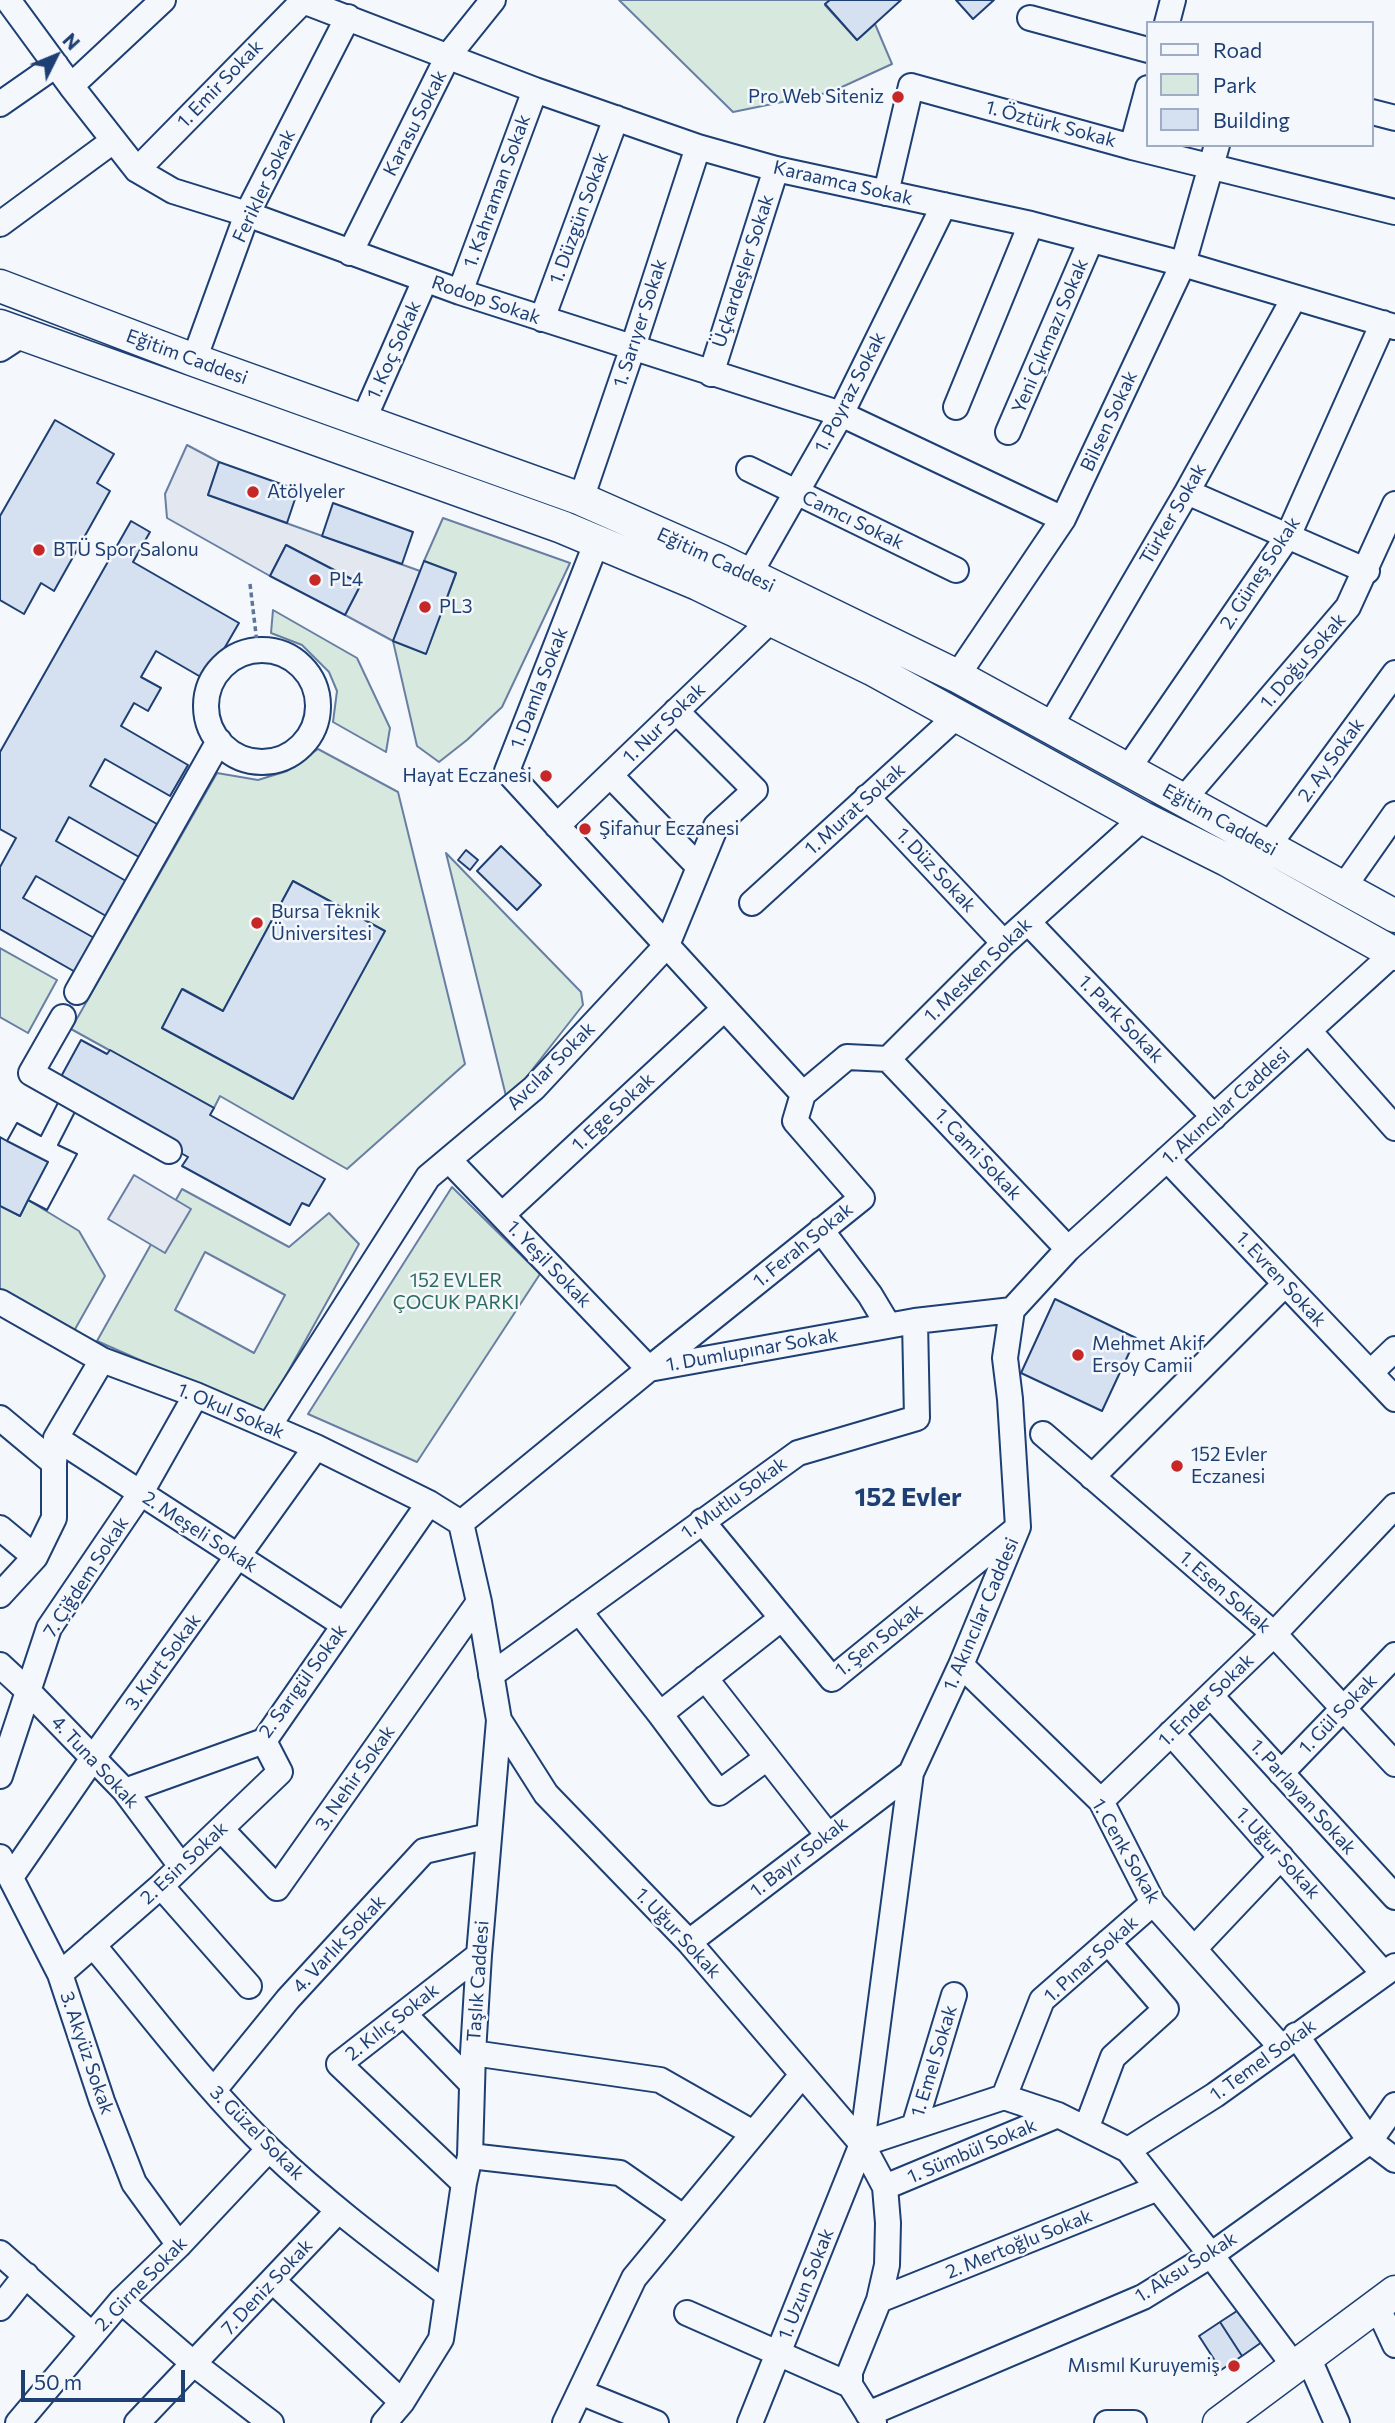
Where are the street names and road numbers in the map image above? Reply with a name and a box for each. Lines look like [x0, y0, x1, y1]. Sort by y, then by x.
street label: 1. Emir Sokak [172, 35, 268, 133]
street label: Karasu Sokak [379, 66, 451, 180]
street label: 1. Öztürk Sokak [983, 96, 1119, 152]
street label: 1. Kahraman Sokak [459, 111, 535, 271]
street label: Ferikler Sokak [228, 126, 300, 246]
street label: 1. Düzgün Sokak [545, 149, 613, 287]
street label: Karaamca Sokak [771, 156, 915, 210]
street label: Üçkardeşler Sokak [708, 192, 778, 350]
street label: Yeni Çıkmazı Sokak [1007, 255, 1093, 417]
street label: 1. Sarıyer Sokak [609, 256, 671, 390]
street label: Rodop Sokak [429, 271, 543, 329]
street label: 1. Koç Sokak [362, 297, 426, 403]
street label: Eğitim Caddesi [123, 324, 251, 390]
street label: 1. Poyraz Sokak [810, 328, 890, 456]
street label: Bilsen Sokak [1076, 367, 1142, 475]
street label: Türker Sokak [1135, 459, 1211, 569]
street label: Camcı Sokak [798, 486, 908, 554]
street label: 2. Güneş Sokak [1215, 513, 1305, 633]
street label: Eğitim Caddesi [653, 523, 779, 597]
street label: 1. Doğu Sokak [1255, 609, 1351, 713]
street label: 1. Damla Sokak [505, 624, 573, 752]
street label: 1. Nur Sokak [618, 678, 710, 768]
street label: 2. Ay Sokak [1293, 714, 1369, 806]
street label: 1. Murat Sokak [800, 758, 910, 860]
street label: Eğitim Caddesi [1159, 779, 1281, 861]
street label: 1. Düz Sokak [891, 823, 981, 917]
street label: 1. Mesken Sokak [920, 913, 1036, 1027]
street label: 1. Park Sokak [1074, 971, 1168, 1067]
street label: Avcılar Sokak [502, 1017, 600, 1115]
street label: 1. Akıncılar Caddesi [1157, 1043, 1295, 1169]
street label: 1. Ege Sokak [567, 1068, 659, 1156]
street label: 1. Cami Sokak [930, 1103, 1026, 1205]
street label: 1. Ferah Sokak [749, 1198, 857, 1292]
street label: 1. Yeşil Sokak [502, 1216, 596, 1312]
street label: 1. Evren Sokak [1231, 1227, 1331, 1331]
street label: 1. Dumlupınar Sokak [664, 1324, 840, 1376]
street label: 1. Okul Sokak [174, 1378, 288, 1444]
street label: 1. Mutlu Sokak [677, 1452, 791, 1544]
street label: 2. Meşeli Sokak [138, 1487, 262, 1577]
street label: 7. Çiğdem Sokak [39, 1512, 133, 1642]
street label: 1. Akıncılar Caddesi [938, 1534, 1024, 1694]
street label: 1. Esen Sokak [1175, 1546, 1275, 1638]
street label: 1. Şen Sokak [831, 1599, 927, 1681]
street label: 3. Kurt Sokak [120, 1609, 206, 1715]
street label: 2. Sarıgül Sokak [254, 1620, 352, 1742]
street label: 1. Ender Sokak [1154, 1649, 1258, 1751]
street label: 1. Gül Sokak [1294, 1669, 1382, 1759]
street label: 4. Tuna Sokak [46, 1711, 144, 1813]
street label: 3. Nehir Sokak [310, 1721, 400, 1835]
street label: 1. Parlayan Sokak [1245, 1735, 1361, 1859]
street label: 1. Cenk Sokak [1087, 1795, 1165, 1907]
street label: 1. Uğur Sokak [1231, 1803, 1325, 1903]
street label: 1. Bayır Sokak [746, 1812, 852, 1902]
street label: 2. Esin Sokak [136, 1817, 232, 1909]
street label: 1. Uğur Sokak [630, 1883, 726, 1983]
street label: 4. Varlık Sokak [288, 1890, 390, 1998]
street label: 1. Pınar Sokak [1039, 1911, 1143, 2007]
street label: Taşlık Caddesi [462, 1920, 494, 2042]
street label: 2. Kılıç Sokak [341, 1979, 443, 2065]
street label: 3. Akyüz Sokak [55, 1988, 119, 2118]
street label: 1. Emel Sokak [906, 2002, 962, 2120]
street label: 1. Temel Sokak [1206, 2014, 1320, 2106]
street label: 3. Güzel Sokak [205, 2081, 309, 2185]
street label: 1. Sümbül Sokak [904, 2114, 1040, 2188]
street label: 2. Mertoğlu Sokak [942, 2204, 1096, 2284]
street label: 1. Uzun Sokak [773, 2225, 839, 2343]
street label: 1. Aksu Sokak [1131, 2227, 1241, 2307]
street label: 2. Girne Sokak [90, 2232, 192, 2336]
street label: 7. Deniz Sokak [217, 2234, 317, 2340]

